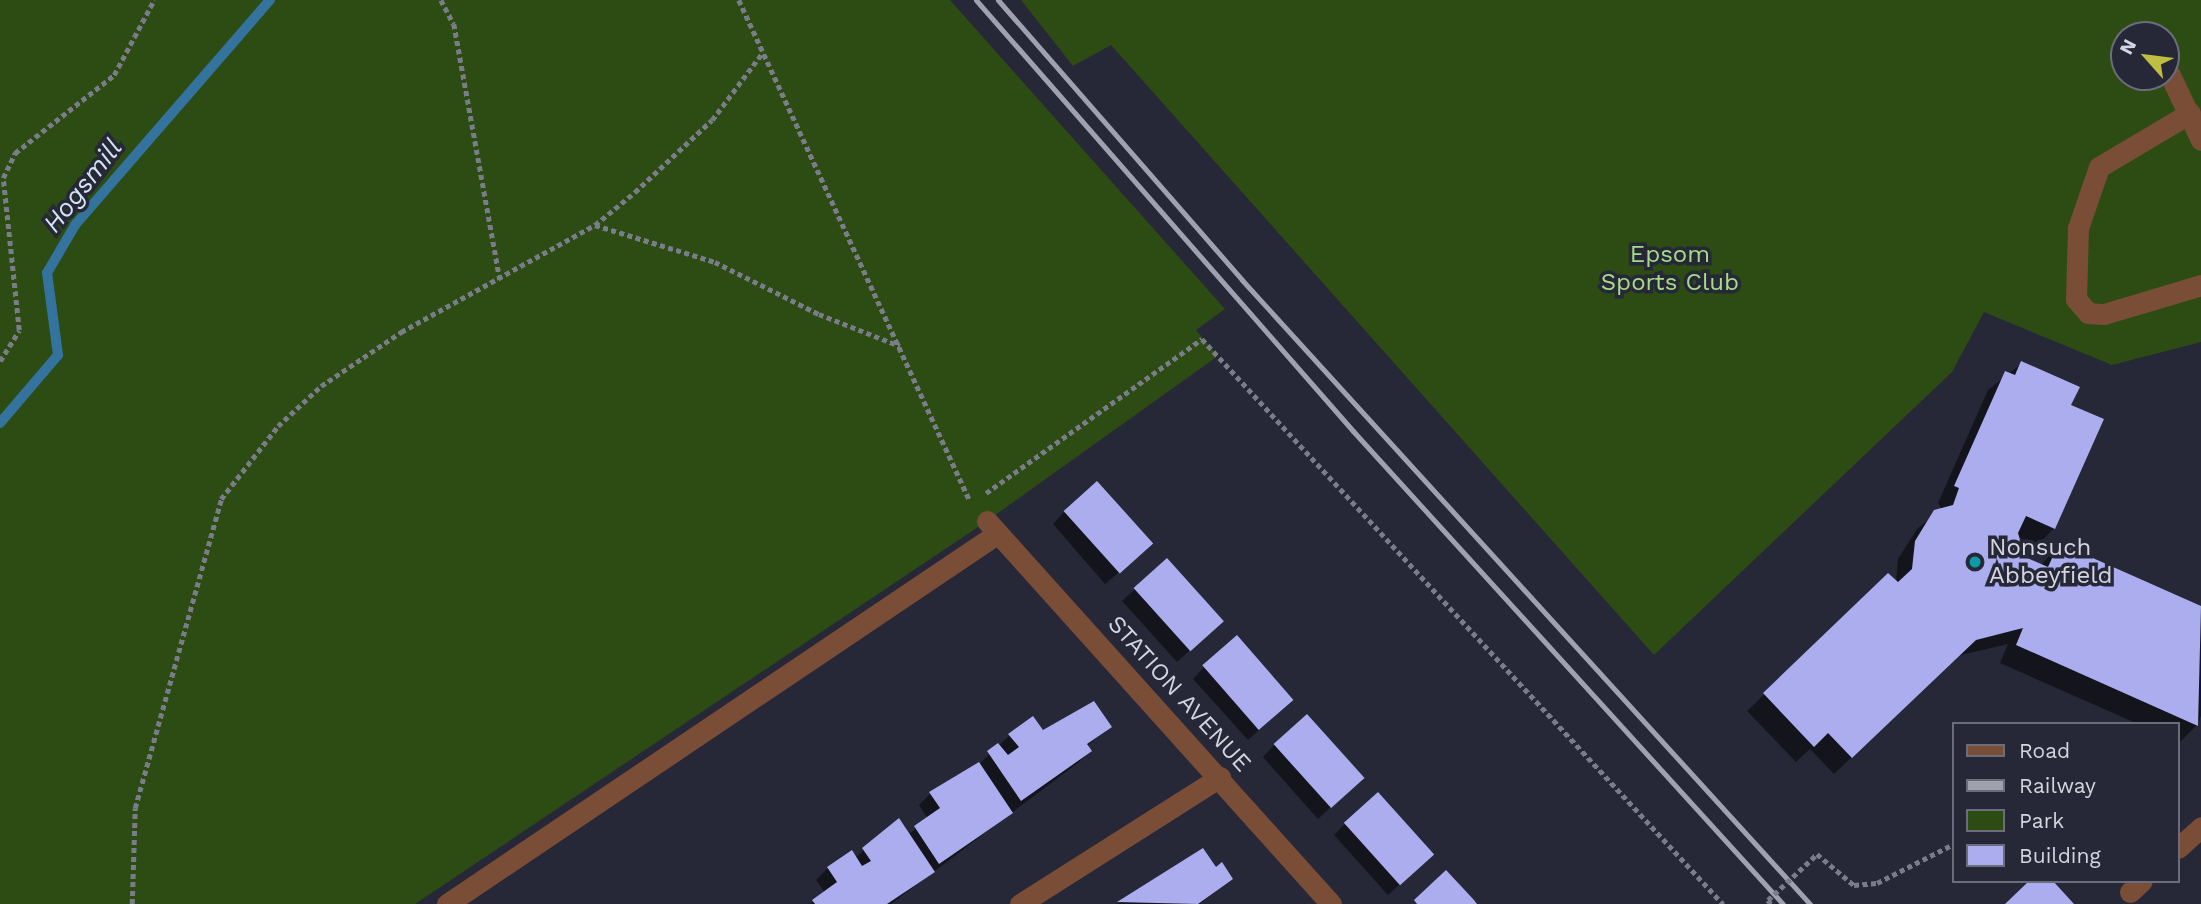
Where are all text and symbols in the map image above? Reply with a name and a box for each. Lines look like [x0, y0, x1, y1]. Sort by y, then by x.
north arrow [2110, 21, 2180, 91]
text: N [2114, 35, 2141, 58]
water label: Hogsmill [37, 133, 129, 239]
park label: Epsom Sports Club [1601, 241, 1739, 297]
place label: Nonsuch Abbeyfield [1989, 534, 2113, 590]
marker: Nonsuch Abbeyfield [1967, 554, 1983, 570]
street label: STATION AVENUE [1101, 610, 1257, 778]
legend [1952, 722, 2180, 883]
text: Road [2019, 738, 2070, 763]
text: Railway [2019, 773, 2096, 798]
text: Park [2019, 808, 2064, 833]
text: Building [2019, 843, 2101, 868]

